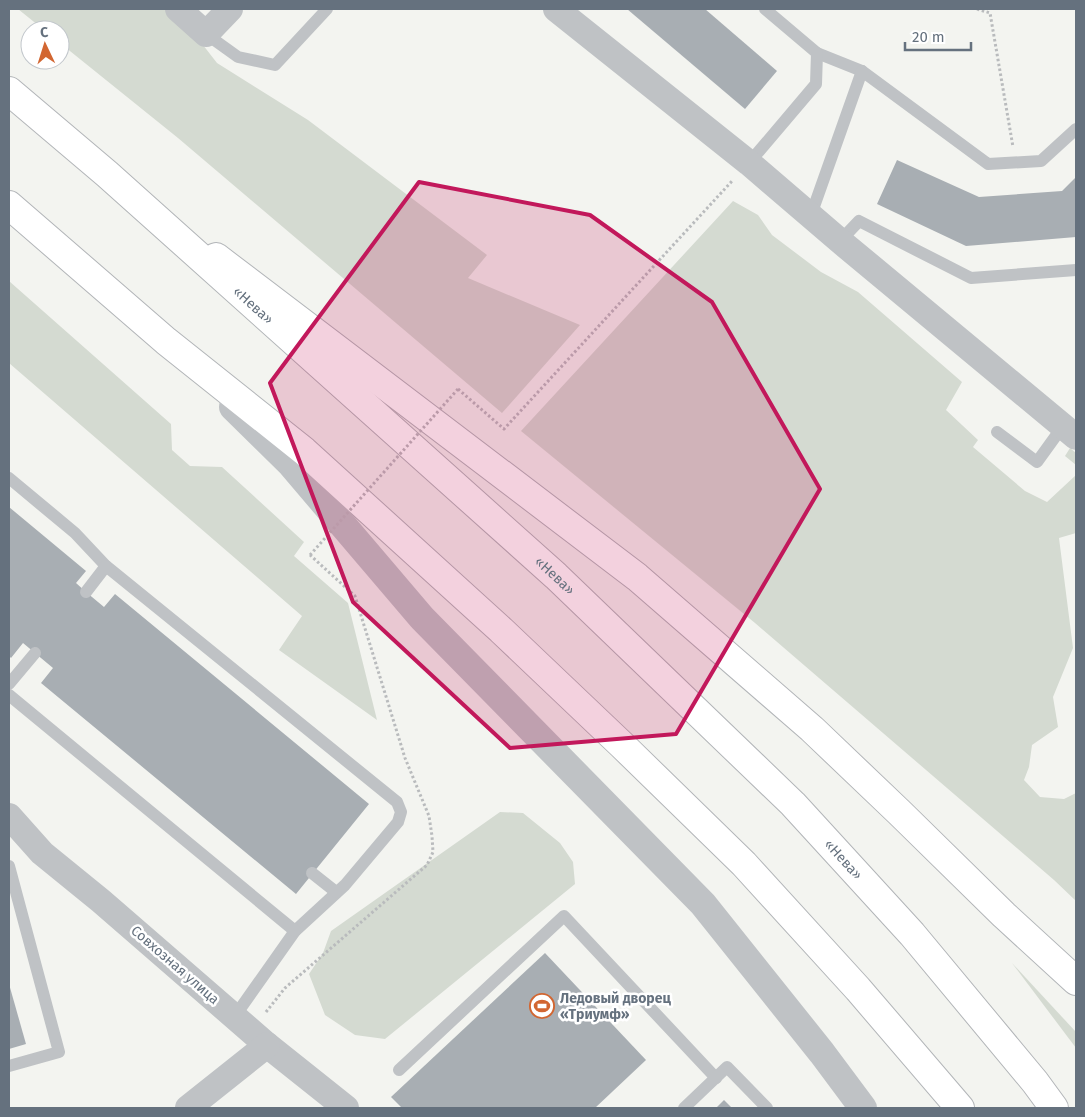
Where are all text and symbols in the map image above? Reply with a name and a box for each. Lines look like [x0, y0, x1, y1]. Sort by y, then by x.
north arrow [20, 20, 70, 70]
scale bar [905, 20, 971, 52]
text: С [40, 24, 49, 41]
text: 20 m [912, 28, 945, 46]
street label: «Нева» [230, 283, 277, 328]
street label: «Нева» [531, 553, 579, 598]
street label: «Нева» [821, 836, 866, 883]
street label: Совхозная улица [127, 922, 223, 1008]
place label: Ледовый дворец «Триумф» [560, 990, 671, 1023]
sports icon: Ледовый дворец «Триумф» [529, 993, 555, 1019]

